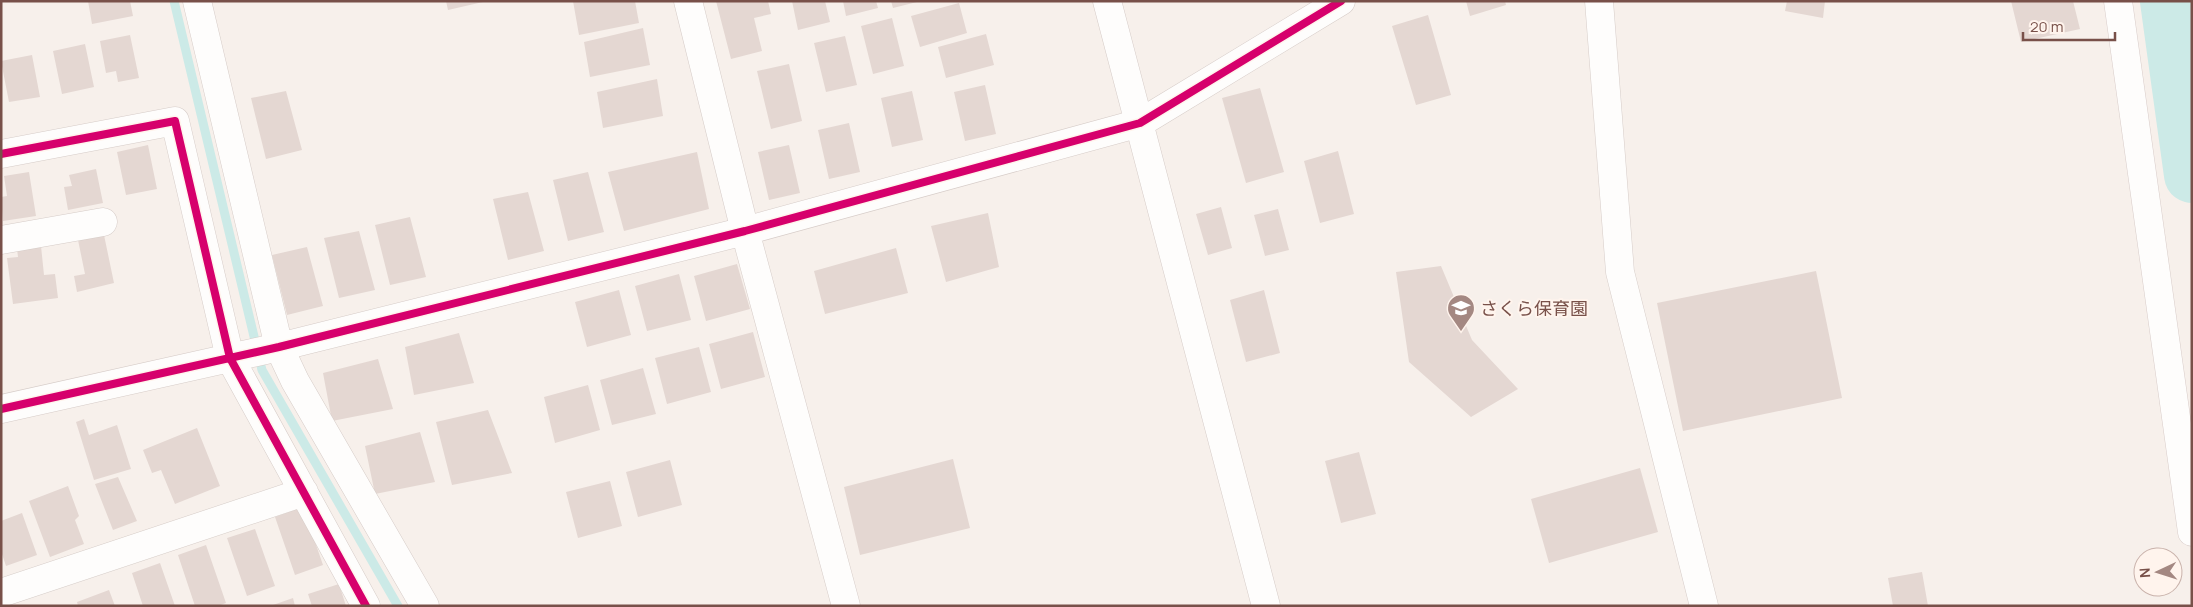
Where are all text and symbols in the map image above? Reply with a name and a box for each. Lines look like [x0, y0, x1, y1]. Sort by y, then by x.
scale bar [2023, 10, 2116, 42]
text: 20 m [2030, 16, 2063, 37]
school or university icon: さくら保育園 [1446, 293, 1476, 332]
place label: さくら保育園 [1480, 296, 1588, 320]
north arrow [2133, 547, 2183, 597]
text: N [2135, 567, 2154, 579]

